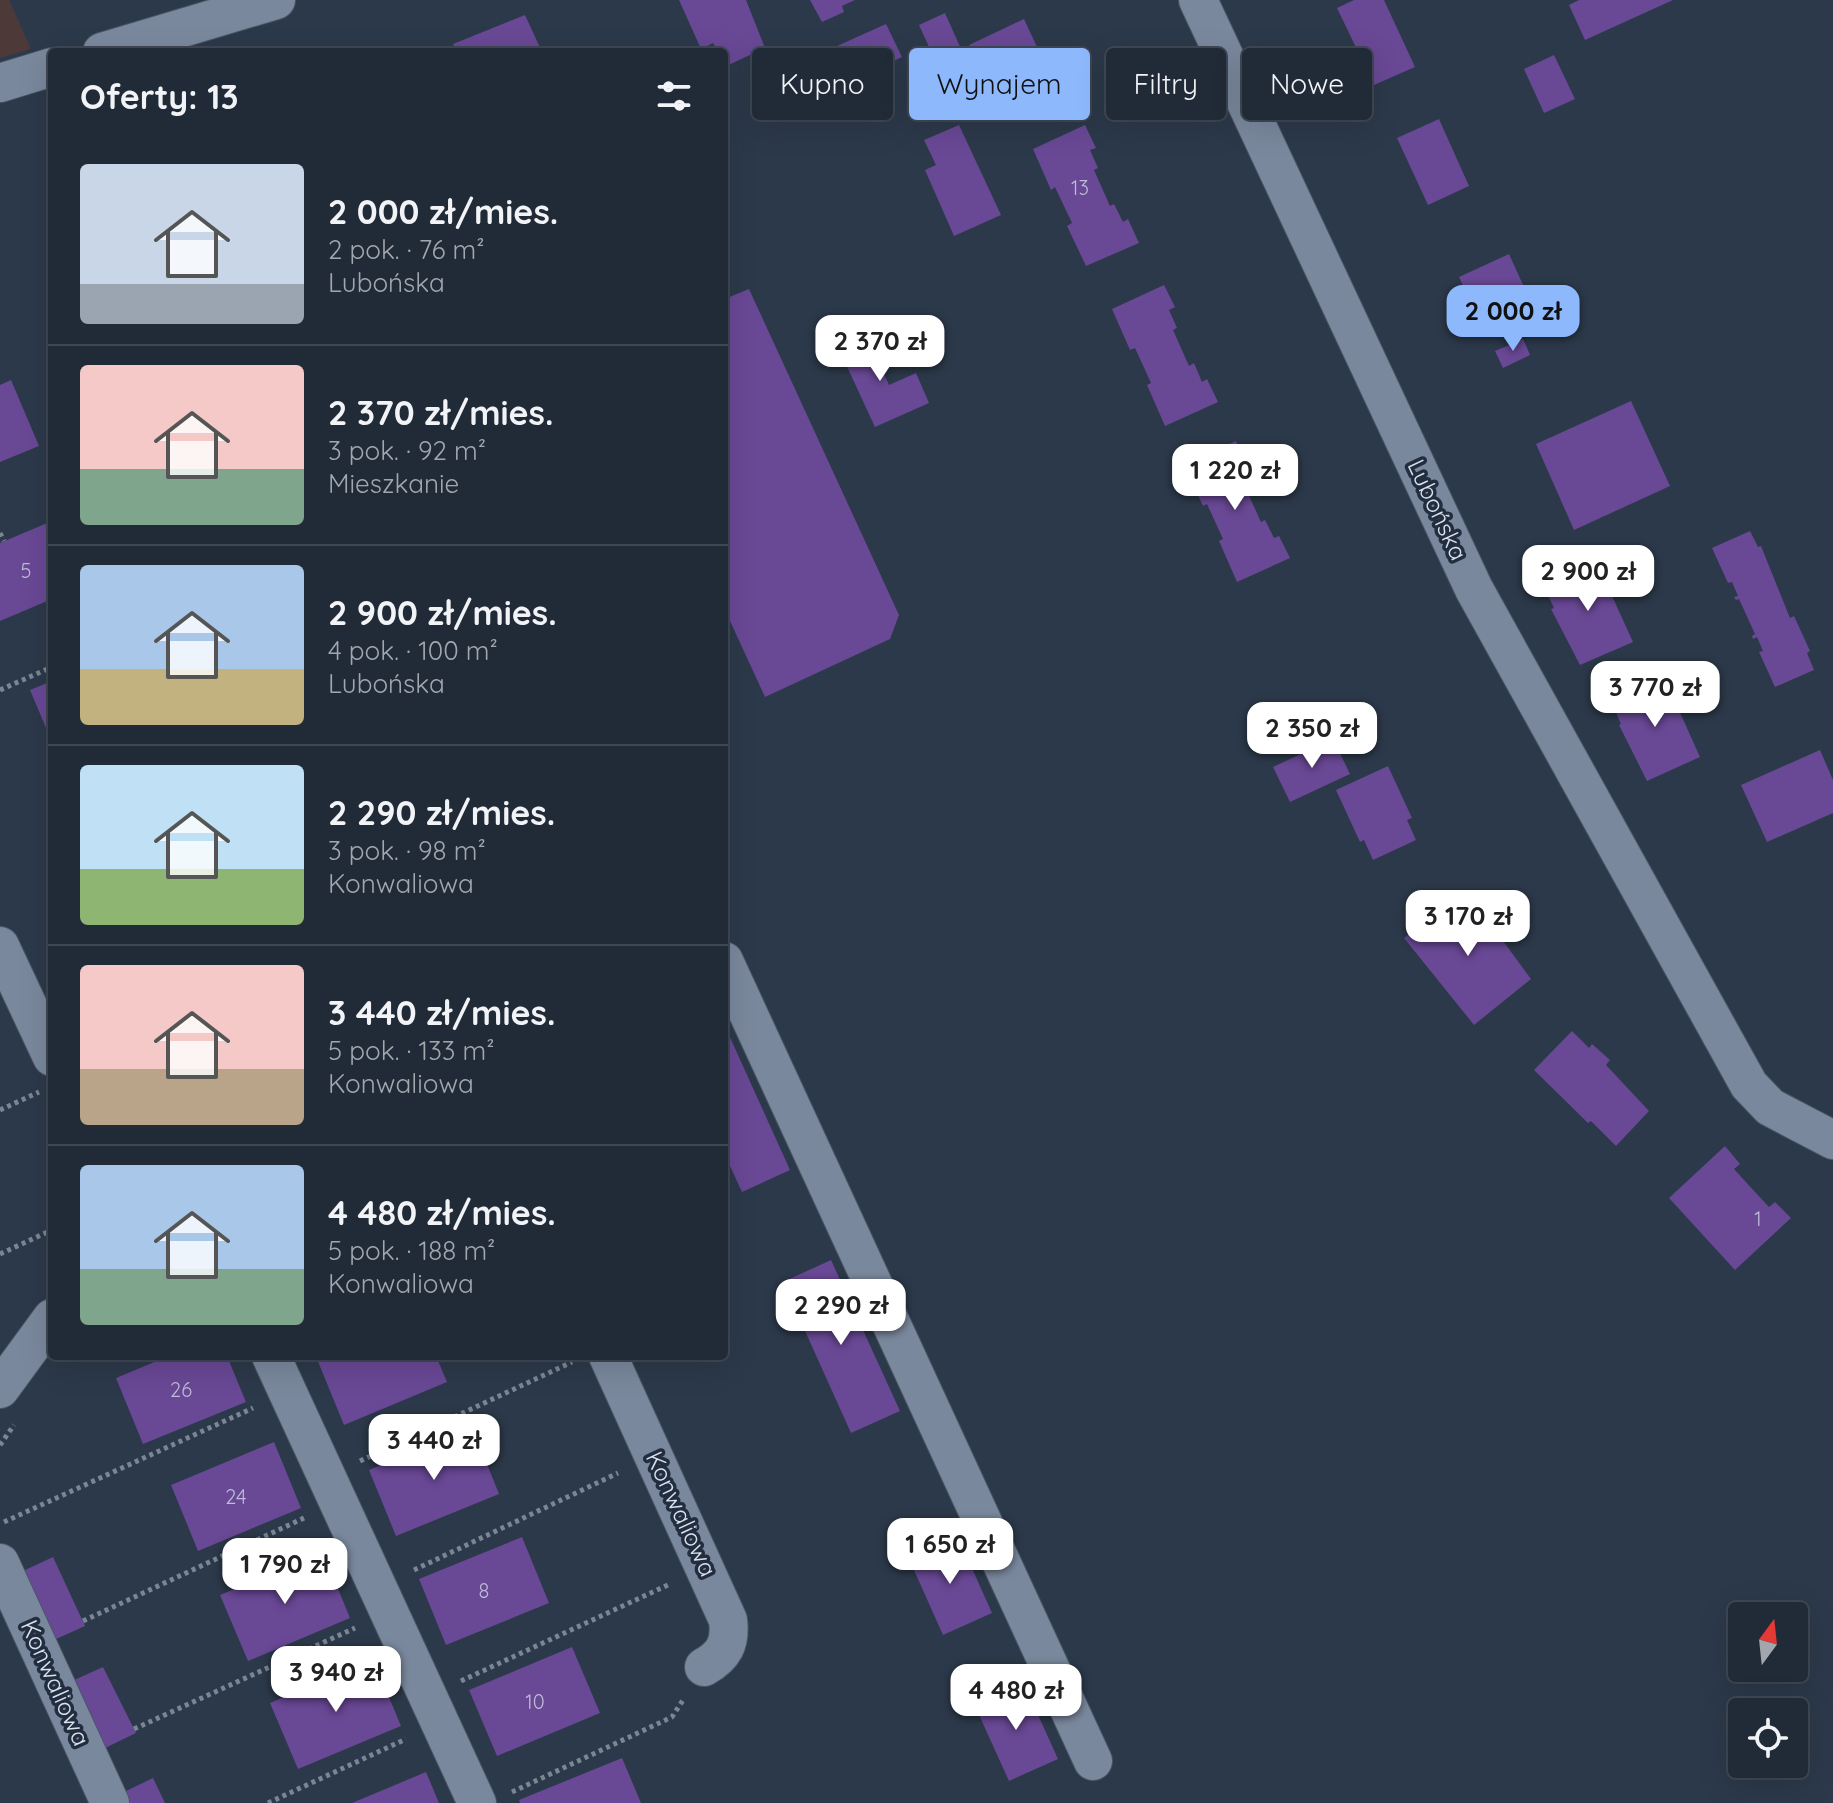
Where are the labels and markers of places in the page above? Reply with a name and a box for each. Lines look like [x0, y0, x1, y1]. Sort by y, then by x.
pin: 2 000 zł [1430, 285, 1596, 353]
pin: 2 370 zł [797, 315, 963, 383]
pin: 1 220 zł [1152, 444, 1318, 512]
pin: 2 900 zł [1505, 545, 1671, 613]
pin: 3 770 zł [1572, 661, 1738, 729]
pin: 2 350 zł [1229, 702, 1395, 770]
pin: 3 170 zł [1385, 890, 1551, 958]
pin: 2 290 zł [758, 1279, 924, 1347]
pin: 3 440 zł [351, 1414, 517, 1482]
pin: 1 650 zł [867, 1518, 1033, 1586]
pin: 1 790 zł [202, 1538, 368, 1606]
pin: 3 940 zł [253, 1646, 419, 1714]
pin: 4 480 zł [933, 1664, 1099, 1732]

